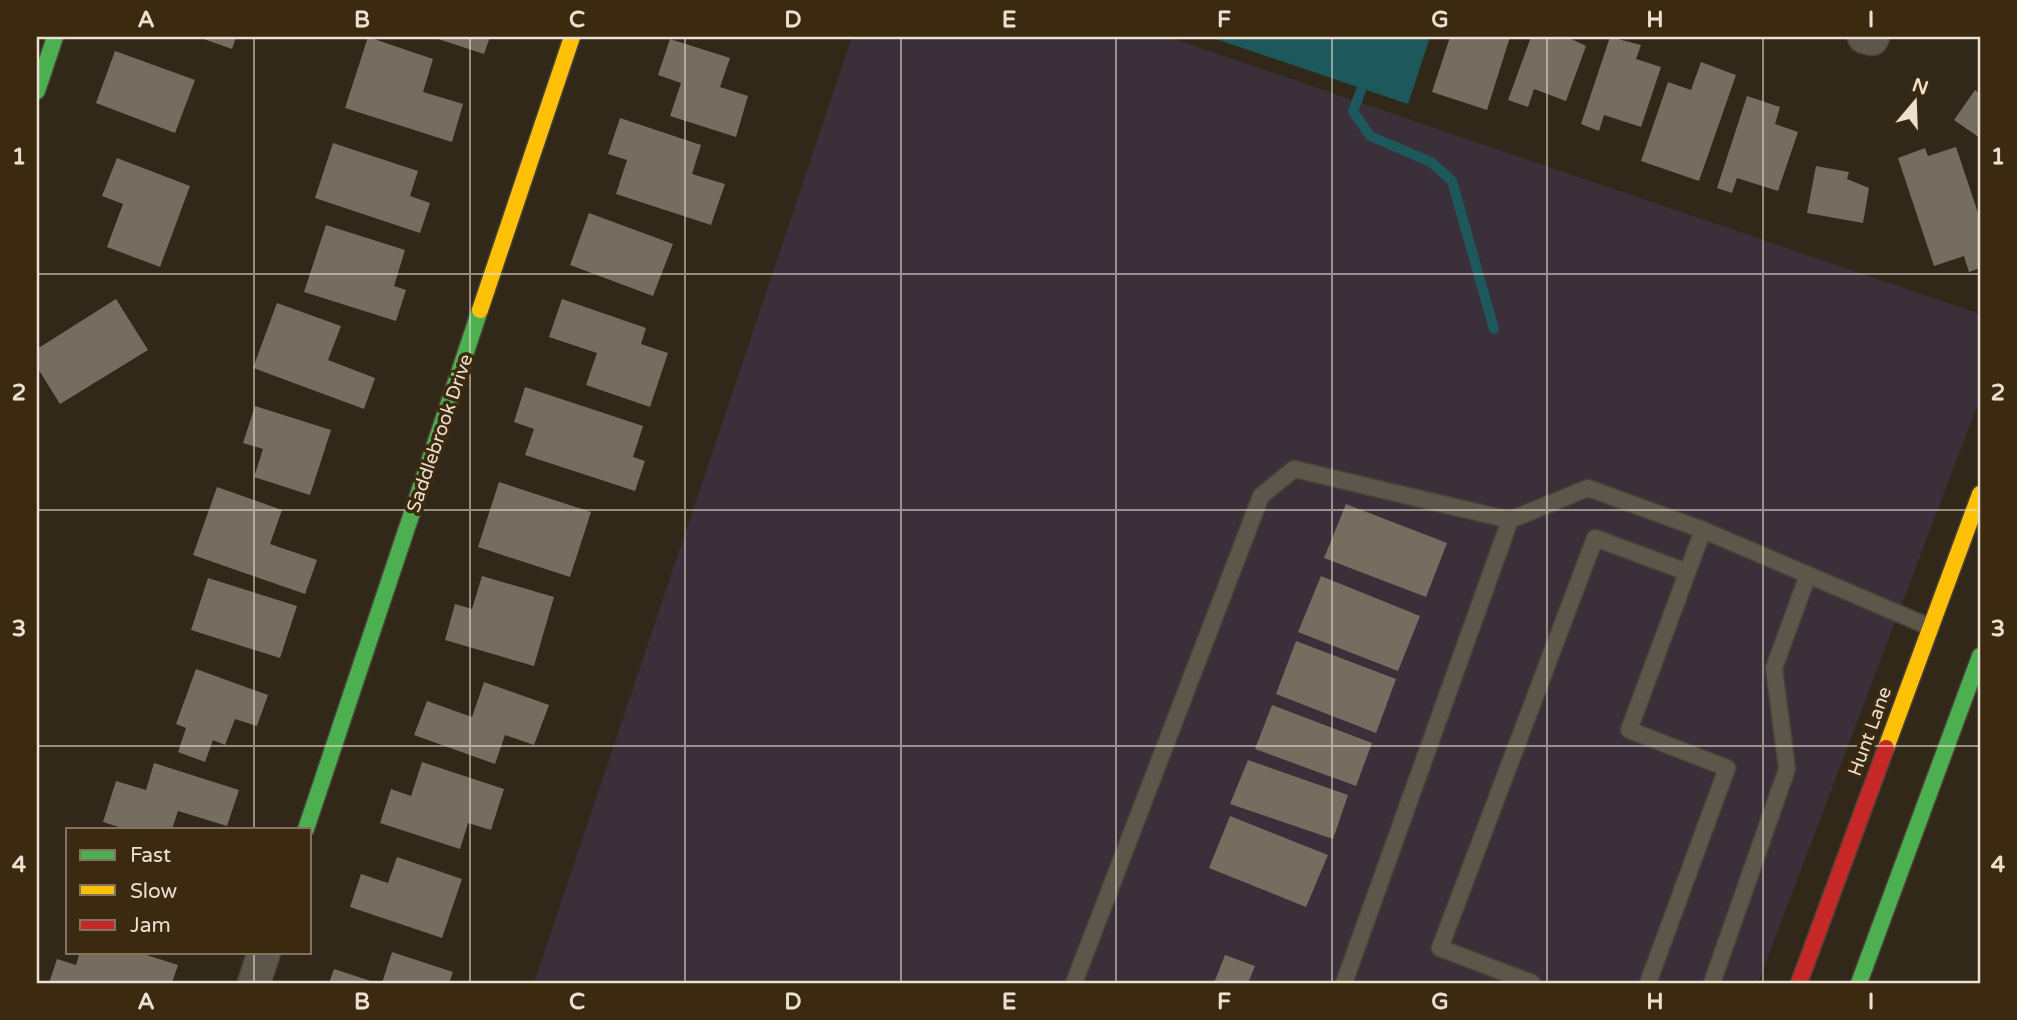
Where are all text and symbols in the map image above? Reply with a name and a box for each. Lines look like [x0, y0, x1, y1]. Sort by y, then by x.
text: A [137, 6, 155, 34]
text: B [354, 6, 370, 34]
text: C [569, 6, 585, 34]
text: D [784, 6, 802, 34]
text: E [1002, 6, 1016, 34]
text: F [1217, 6, 1231, 34]
text: G [1431, 6, 1449, 34]
text: H [1646, 6, 1664, 34]
text: I [1868, 6, 1874, 34]
north arrow [1881, 66, 1951, 136]
text: N [1909, 74, 1931, 100]
text: 1 [12, 143, 26, 171]
text: 1 [1991, 143, 2005, 171]
street label: Saddlebrook Drive [403, 351, 477, 515]
text: 2 [12, 379, 26, 407]
text: 2 [1991, 379, 2005, 407]
text: 3 [12, 615, 26, 643]
text: 3 [1991, 615, 2005, 643]
street label: Hunt Lane [1844, 684, 1896, 779]
legend [66, 828, 312, 954]
text: Fast [130, 843, 171, 868]
text: 4 [12, 851, 27, 879]
text: 4 [1991, 851, 2006, 879]
text: Slow [130, 879, 178, 904]
text: Jam [130, 913, 171, 938]
text: A [137, 988, 155, 1016]
text: B [354, 988, 370, 1016]
text: C [569, 988, 585, 1016]
text: D [784, 988, 802, 1016]
text: E [1002, 988, 1016, 1016]
text: F [1217, 988, 1231, 1016]
text: G [1431, 988, 1449, 1016]
text: H [1646, 988, 1664, 1016]
text: I [1868, 988, 1874, 1016]

